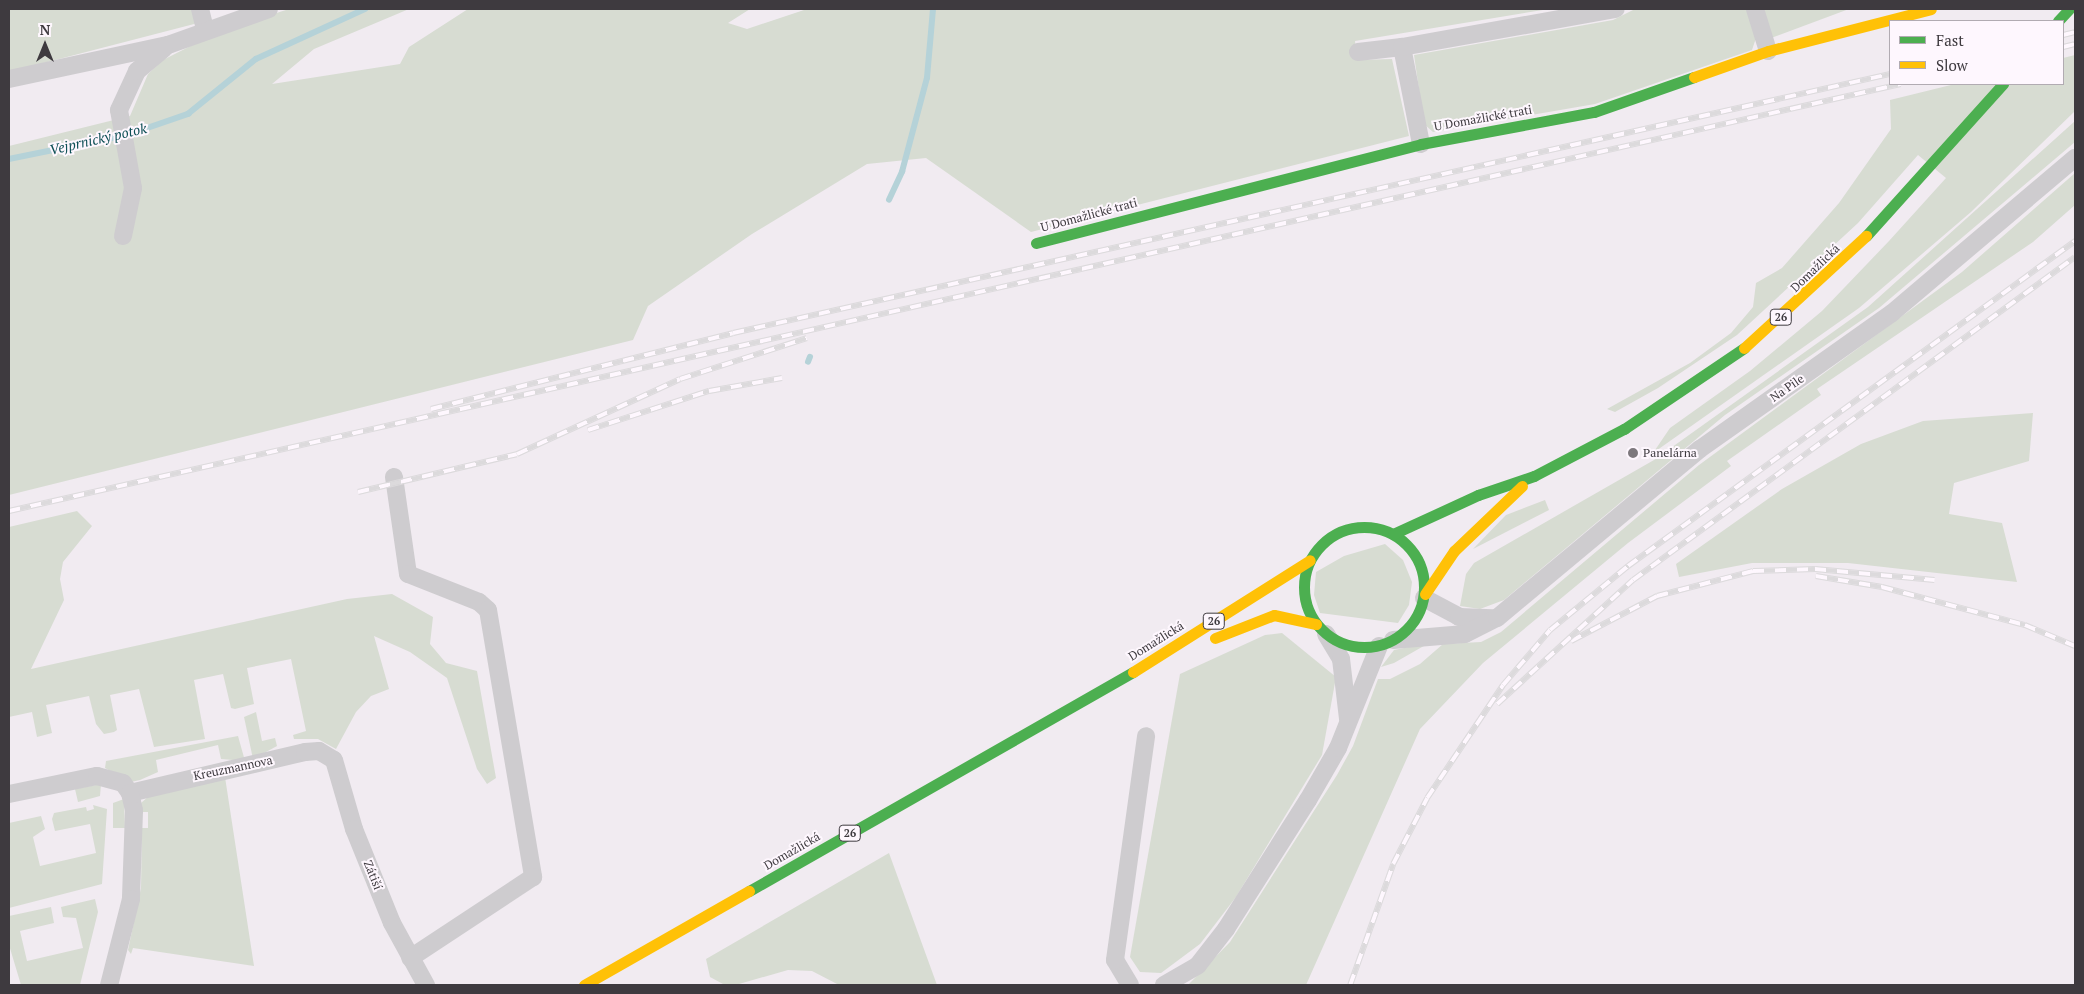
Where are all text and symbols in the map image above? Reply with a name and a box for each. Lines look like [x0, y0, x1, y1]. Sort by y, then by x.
north arrow [20, 20, 70, 70]
text: N [40, 20, 50, 39]
legend [1889, 20, 2064, 85]
text: Fast [1936, 30, 1964, 50]
text: Slow [1936, 55, 1968, 75]
street label: U Domažlické trati [1433, 102, 1533, 134]
water label: Vejprnický potok [48, 120, 148, 158]
street label: U Domažlické trati [1039, 195, 1139, 235]
street label: Domažlická [1788, 241, 1842, 295]
road number: 26 [1770, 308, 1792, 326]
street label: Na Pile [1767, 371, 1807, 405]
place label: Panelárna [1643, 446, 1697, 460]
marker: Panelárna [1627, 447, 1639, 459]
road number: 26 [1203, 612, 1225, 630]
street label: Domažlická [1126, 618, 1186, 664]
street label: Kreuzmannova [192, 753, 274, 783]
road number: 26 [839, 824, 861, 841]
street label: Domažlická [761, 829, 823, 873]
street label: Zátiší [361, 858, 385, 892]

